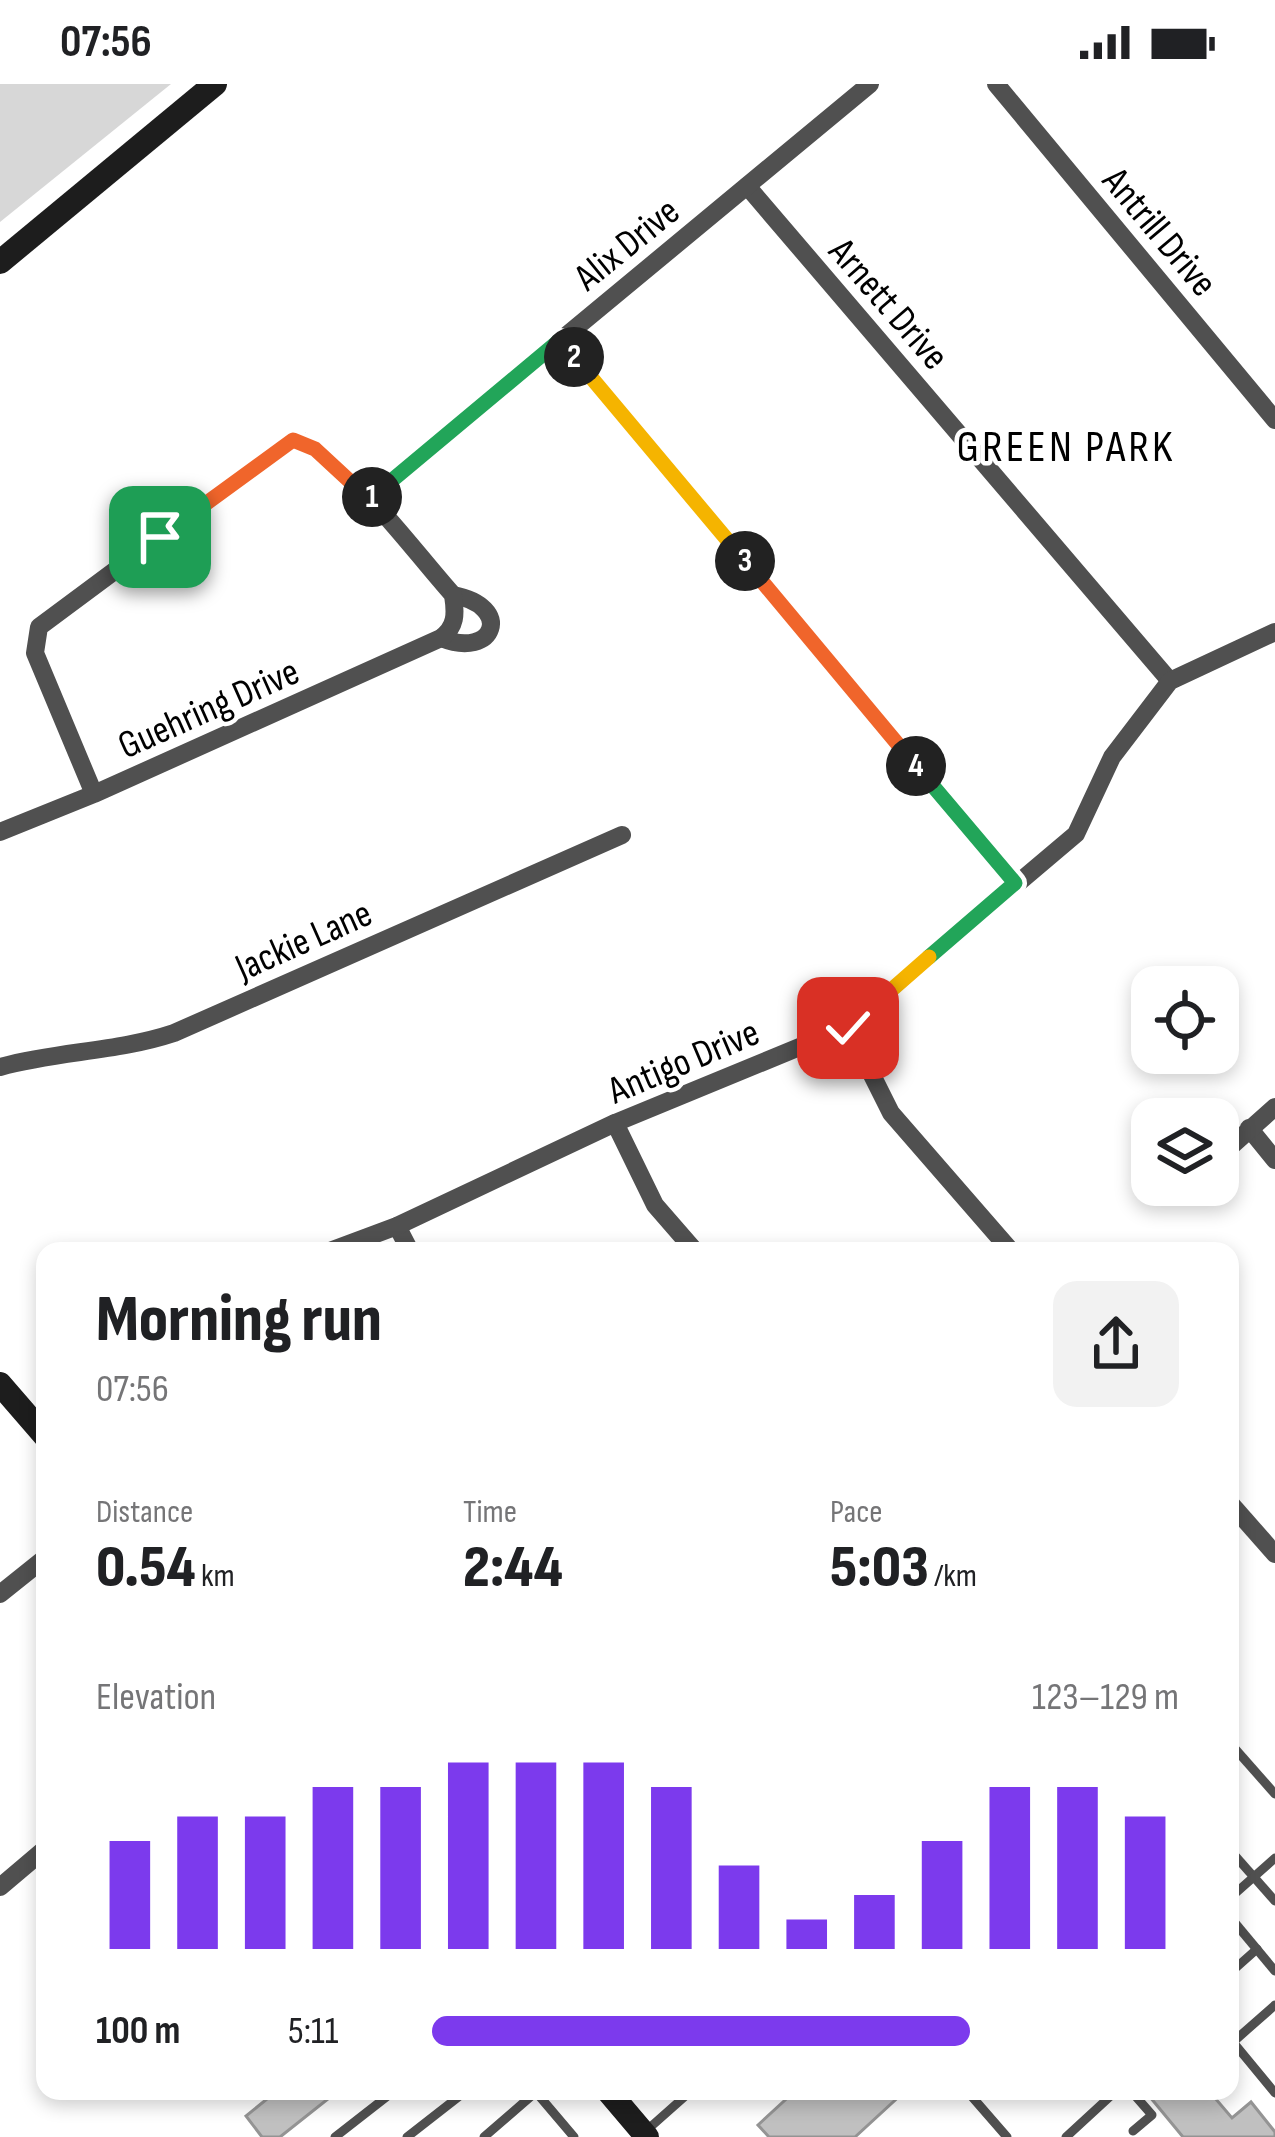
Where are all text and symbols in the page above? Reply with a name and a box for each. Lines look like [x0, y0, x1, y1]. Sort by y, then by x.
text: 07:56 [60, 15, 152, 70]
street label: Antrill Drive [1091, 158, 1226, 307]
street label: Alix Drive [565, 188, 690, 302]
street label: Arnett Drive [818, 228, 958, 380]
pin: 2 [544, 327, 604, 387]
text: 2 [567, 337, 581, 377]
district label: GREEN PARK [956, 420, 1176, 475]
pin: 1 [342, 467, 402, 527]
text: 1 [366, 477, 378, 517]
pin [109, 486, 211, 588]
icon: arrive [127, 504, 193, 570]
pin: 3 [715, 531, 775, 591]
text: 3 [738, 541, 752, 581]
street label: Guehring Drive [111, 649, 307, 770]
pin: 4 [886, 736, 946, 796]
text: 4 [908, 746, 924, 786]
street label: Jackie Lane [228, 890, 380, 993]
map controls [1131, 966, 1239, 1206]
button: locate [1131, 966, 1239, 1074]
pin [797, 977, 899, 1079]
icon: check [815, 995, 881, 1061]
street label: Antigo Drive [600, 1010, 767, 1115]
button: layers [1131, 1098, 1239, 1206]
text: Morning run [96, 1281, 382, 1360]
button: share [1053, 1281, 1179, 1407]
text: 07:56 [96, 1366, 169, 1413]
text: Distance [96, 1492, 193, 1532]
text: Time [463, 1492, 517, 1532]
text: Pace [830, 1492, 883, 1532]
text: 0.54 [96, 1532, 196, 1604]
text: 2:44 [463, 1532, 563, 1604]
text: 5:03 [830, 1532, 929, 1604]
text: km [196, 1556, 235, 1596]
text: /km [929, 1556, 977, 1596]
text: Elevation [96, 1674, 216, 1721]
text: 123–129 m [1032, 1674, 1179, 1721]
text: 100 m [96, 2008, 180, 2055]
text: 5:11 [288, 2008, 338, 2055]

